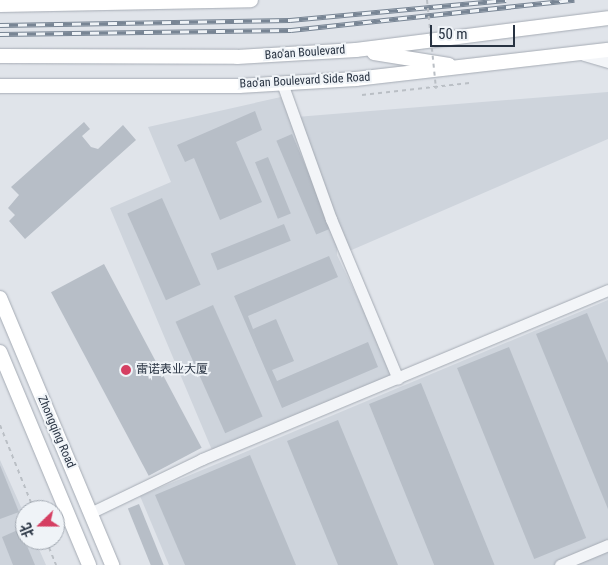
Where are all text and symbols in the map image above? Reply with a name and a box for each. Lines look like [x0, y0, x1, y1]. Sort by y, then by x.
scale bar [433, 15, 518, 47]
text: 50 m [438, 25, 468, 43]
street label: Bao'an Boulevard [264, 43, 346, 63]
street label: Bao'an Boulevard Side Road [239, 70, 371, 92]
place label: 雷诺表业大厦 [136, 363, 208, 377]
marker: 雷诺表业大厦 [120, 364, 132, 376]
street label: Zhongqing Road [34, 394, 78, 470]
north arrow [15, 500, 65, 550]
text: 北 [17, 521, 37, 540]

